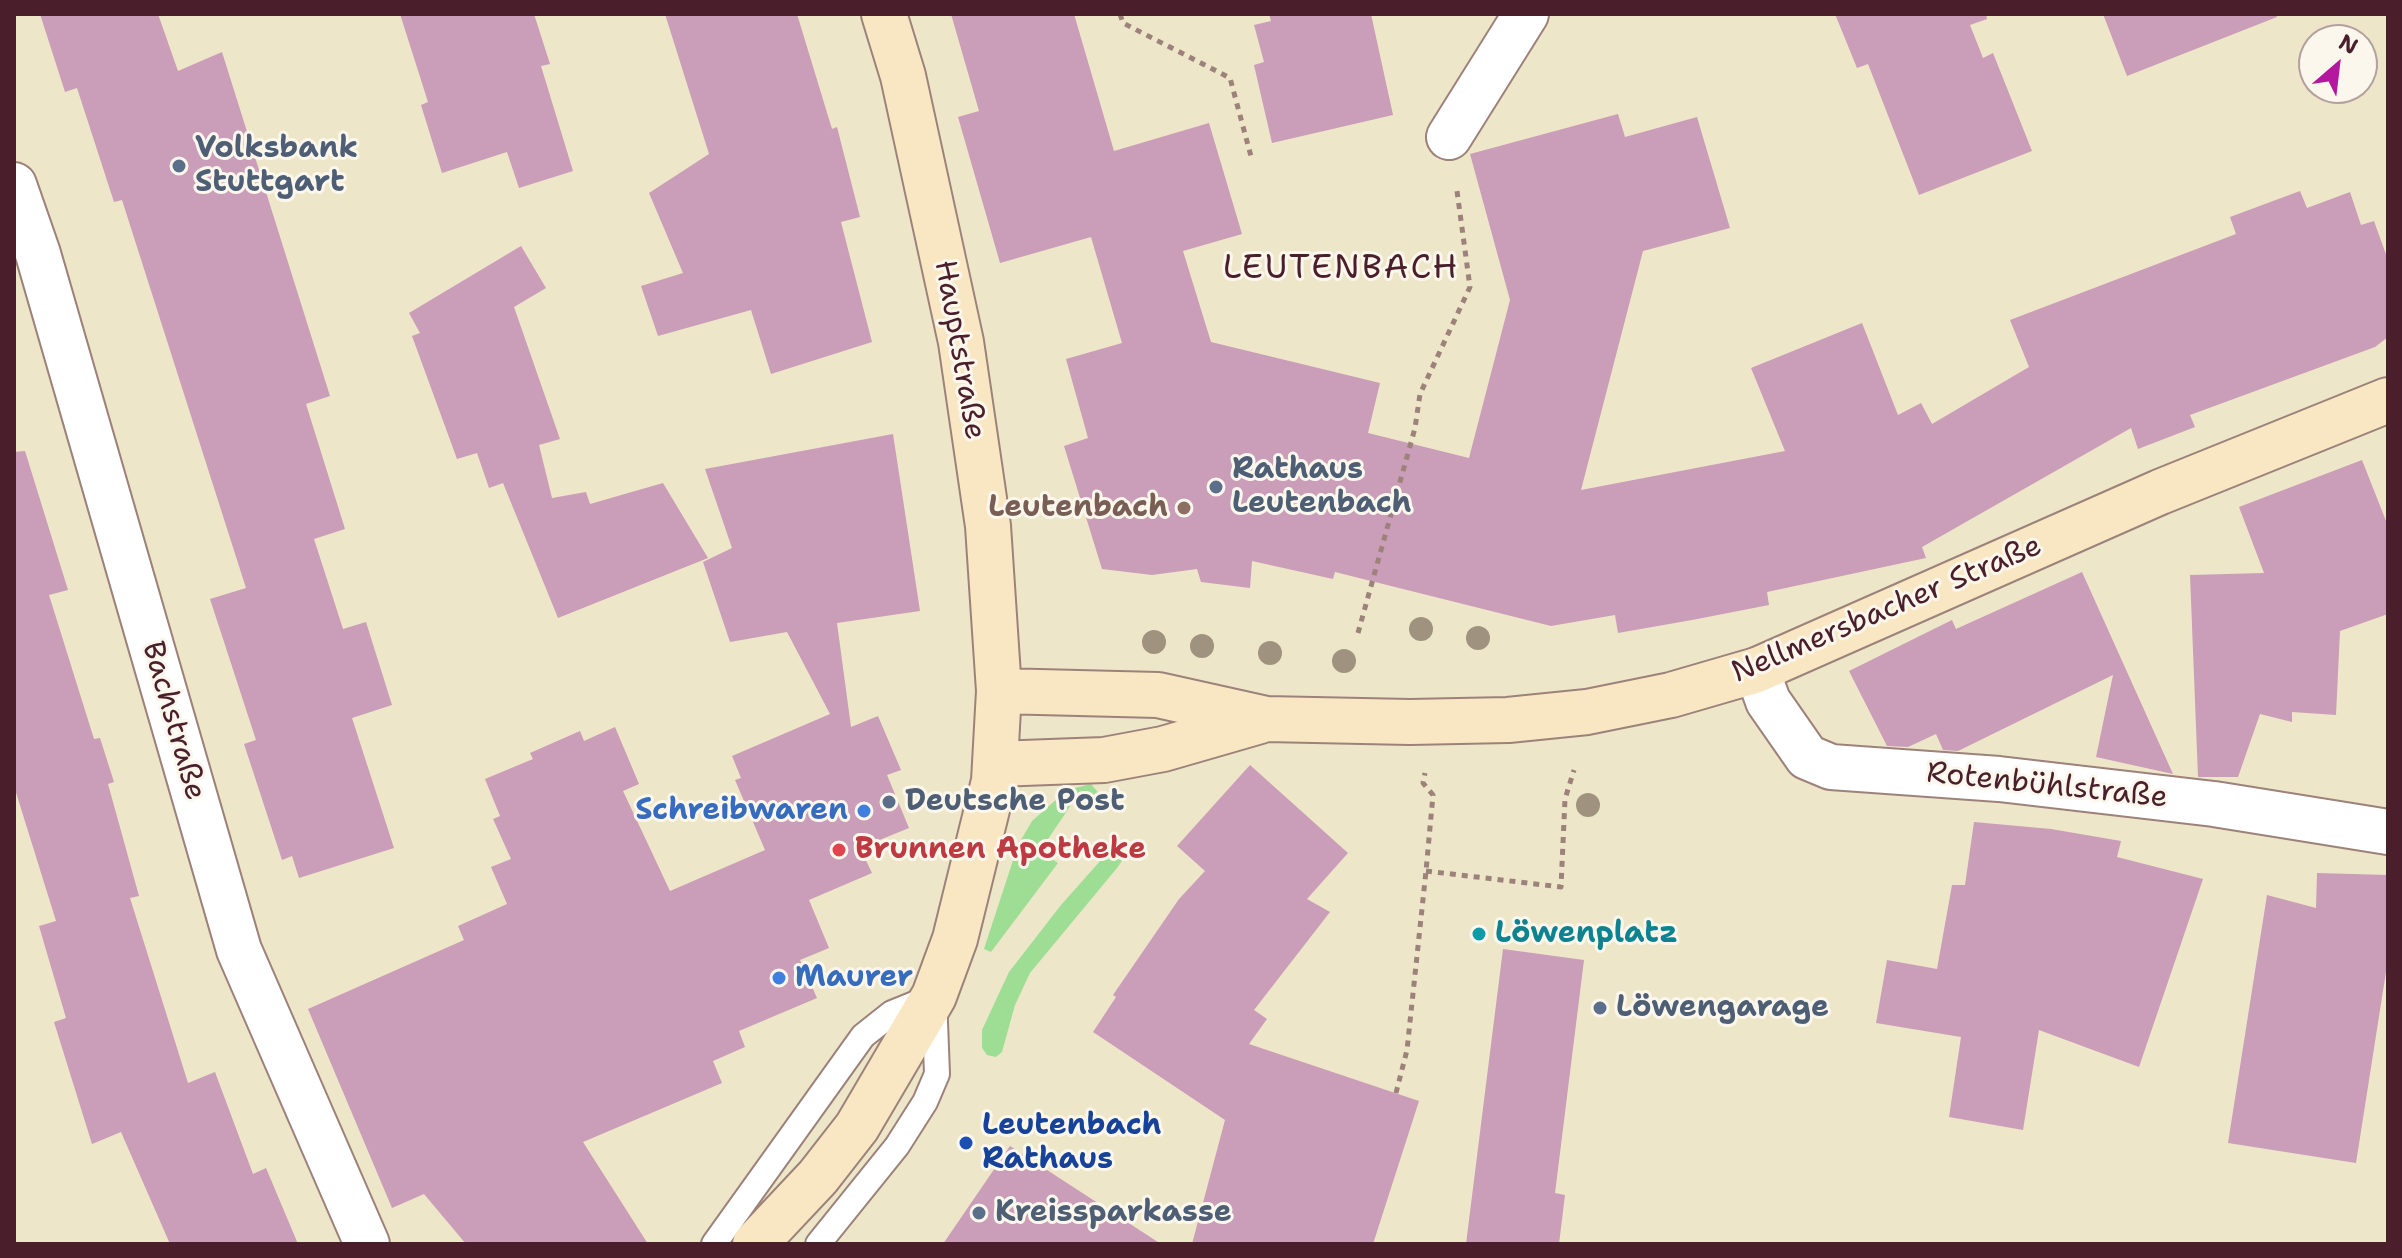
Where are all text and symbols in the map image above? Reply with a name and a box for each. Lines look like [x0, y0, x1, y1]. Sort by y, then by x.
north arrow [2298, 24, 2378, 104]
text: N [2334, 27, 2363, 61]
place label: Volksbank Stuttgart [195, 131, 358, 202]
marker: Volksbank Stuttgart [170, 157, 188, 175]
district label: LEUTENBACH [1223, 249, 1459, 289]
street label: Hauptstraße [926, 258, 992, 442]
place label: Rathaus Leutenbach [1232, 452, 1412, 522]
marker: Rathaus Leutenbach [1207, 478, 1225, 496]
place label: Leutenbach [988, 490, 1168, 526]
marker: Leutenbach [1175, 499, 1193, 517]
street label: Nellmersbacher Straße [1727, 528, 2047, 692]
street label: Bachstraße [133, 638, 213, 804]
street label: Rotenbühlstraße [1925, 755, 2169, 817]
place label: Deutsche Post [905, 784, 1125, 820]
place label: Schreibwaren [635, 793, 848, 829]
marker: Deutsche Post [880, 793, 898, 811]
marker: Schreibwaren [855, 802, 873, 820]
place label: Brunnen Apotheke [855, 832, 1146, 868]
marker: Brunnen Apotheke [830, 841, 848, 859]
place label: Löwenplatz [1495, 916, 1678, 952]
marker: Löwenplatz [1470, 925, 1488, 943]
place label: Maurer [795, 960, 913, 996]
marker: Maurer [770, 969, 788, 987]
place label: Löwengarage [1616, 990, 1829, 1026]
marker: Löwengarage [1591, 999, 1609, 1017]
place label: Leutenbach Rathaus [982, 1108, 1162, 1178]
marker: Leutenbach Rathaus [957, 1134, 975, 1152]
place label: Kreissparkasse [995, 1195, 1232, 1231]
marker: Kreissparkasse [970, 1204, 988, 1222]

